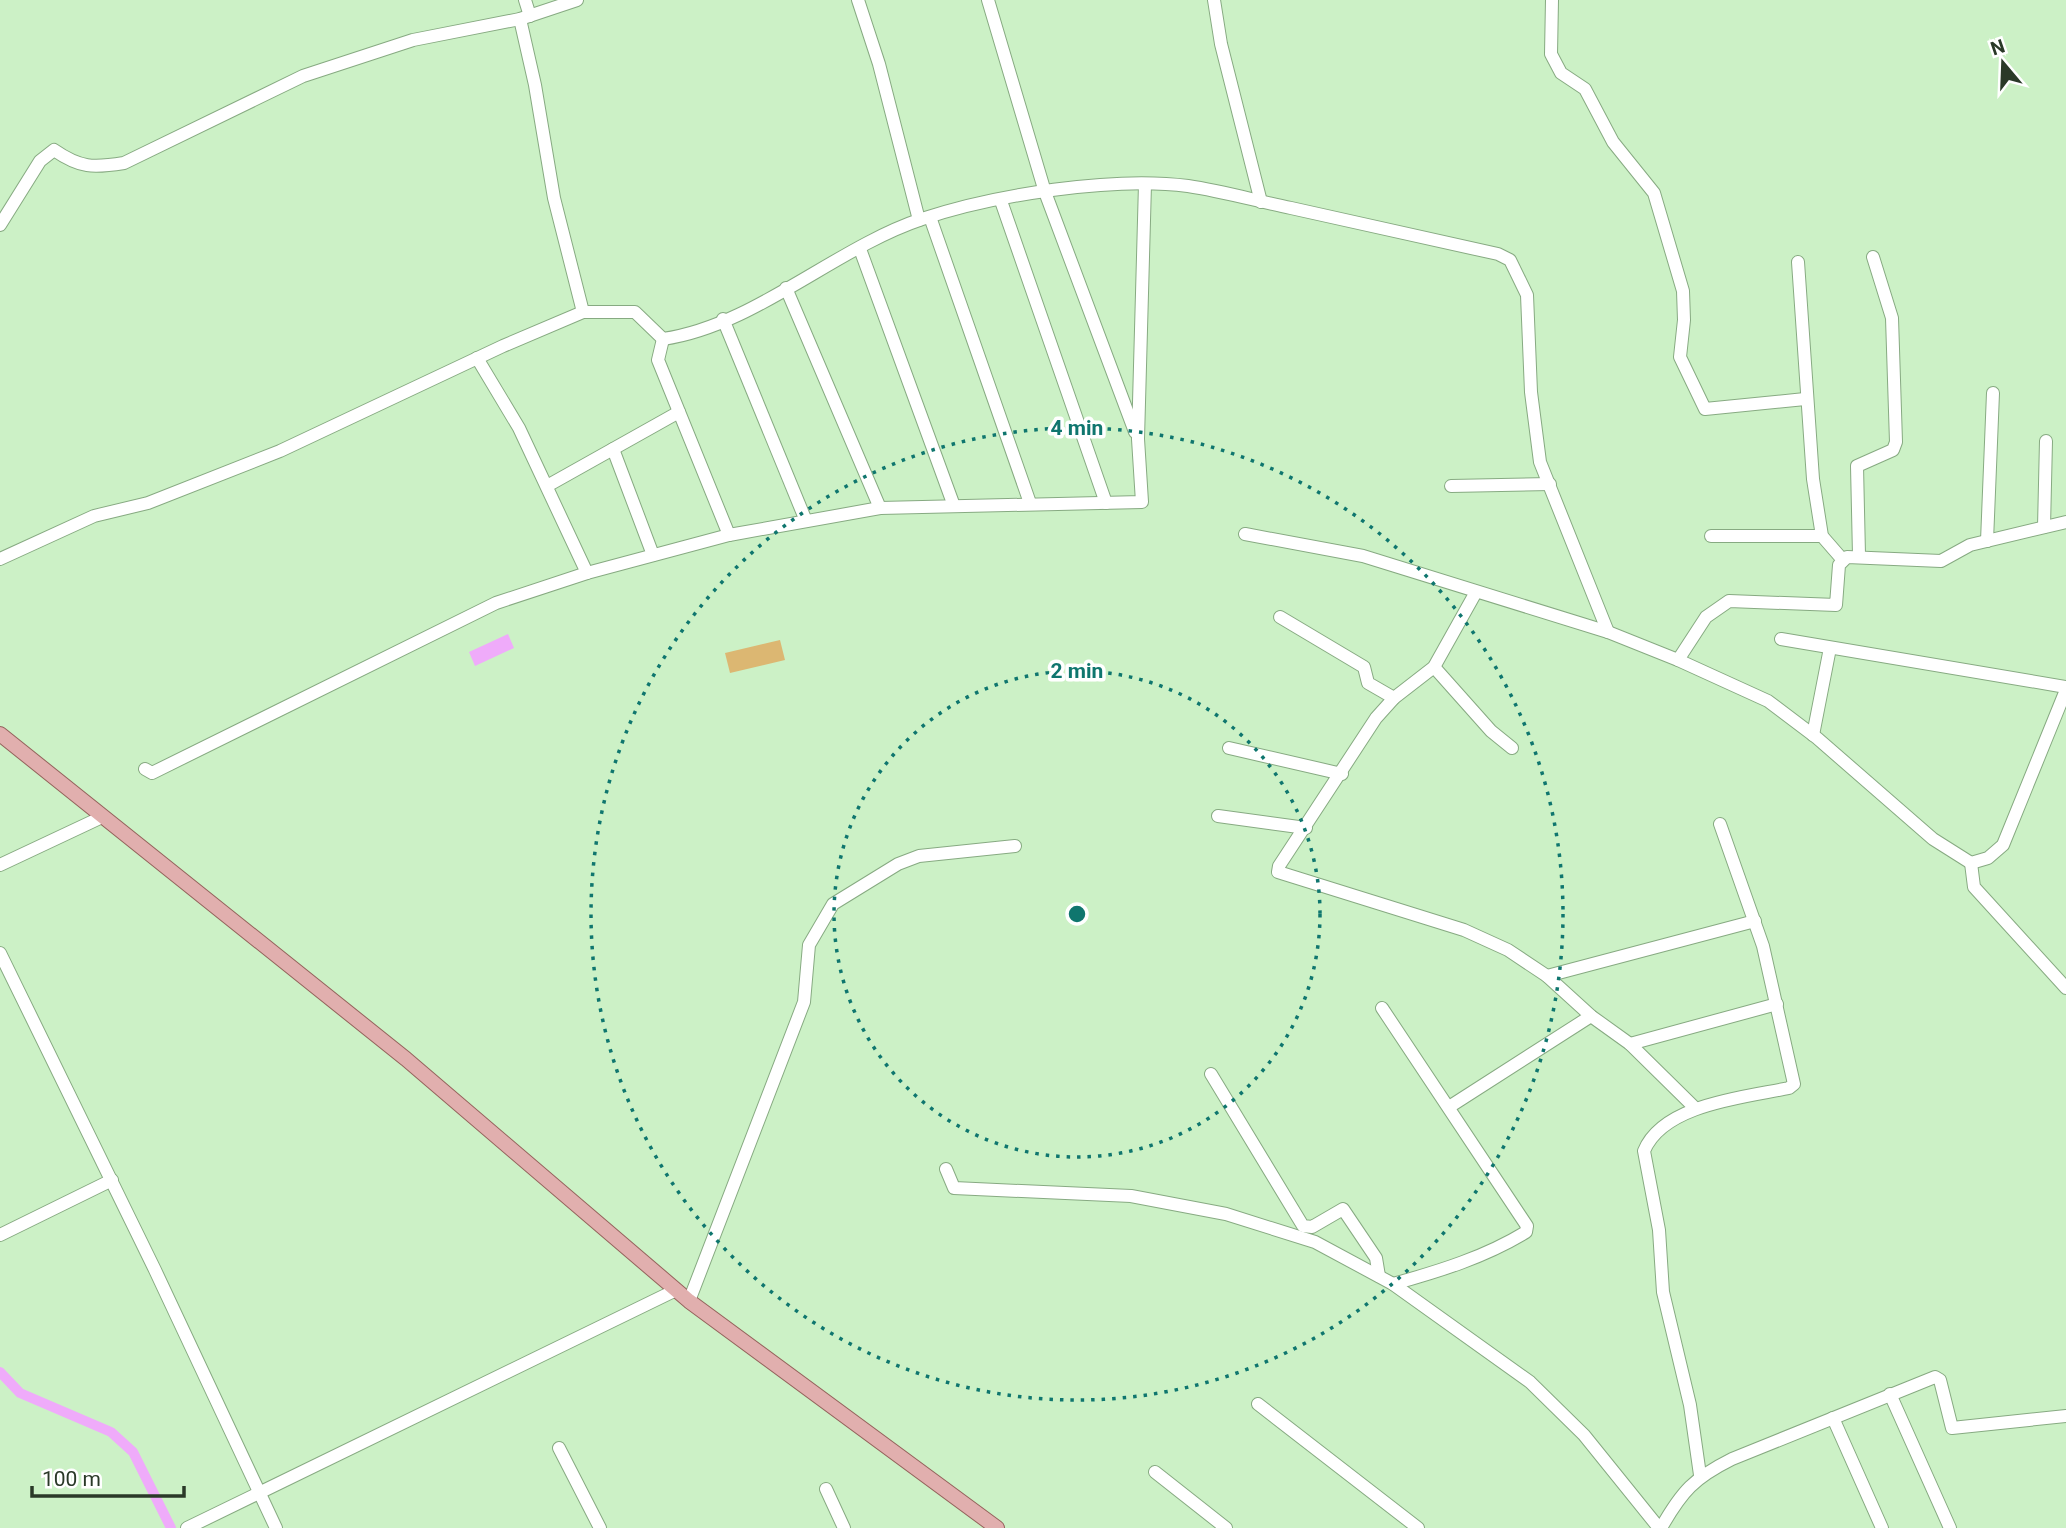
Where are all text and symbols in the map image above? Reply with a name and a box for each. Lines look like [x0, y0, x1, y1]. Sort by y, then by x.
north arrow [1968, 28, 2038, 98]
text: N [1988, 34, 2008, 60]
text: 4 min [1051, 416, 1103, 440]
text: 2 min [1051, 659, 1103, 683]
centre of rings [1065, 902, 1089, 926]
scale bar [32, 1454, 184, 1498]
text: 100 m [42, 1467, 101, 1491]

